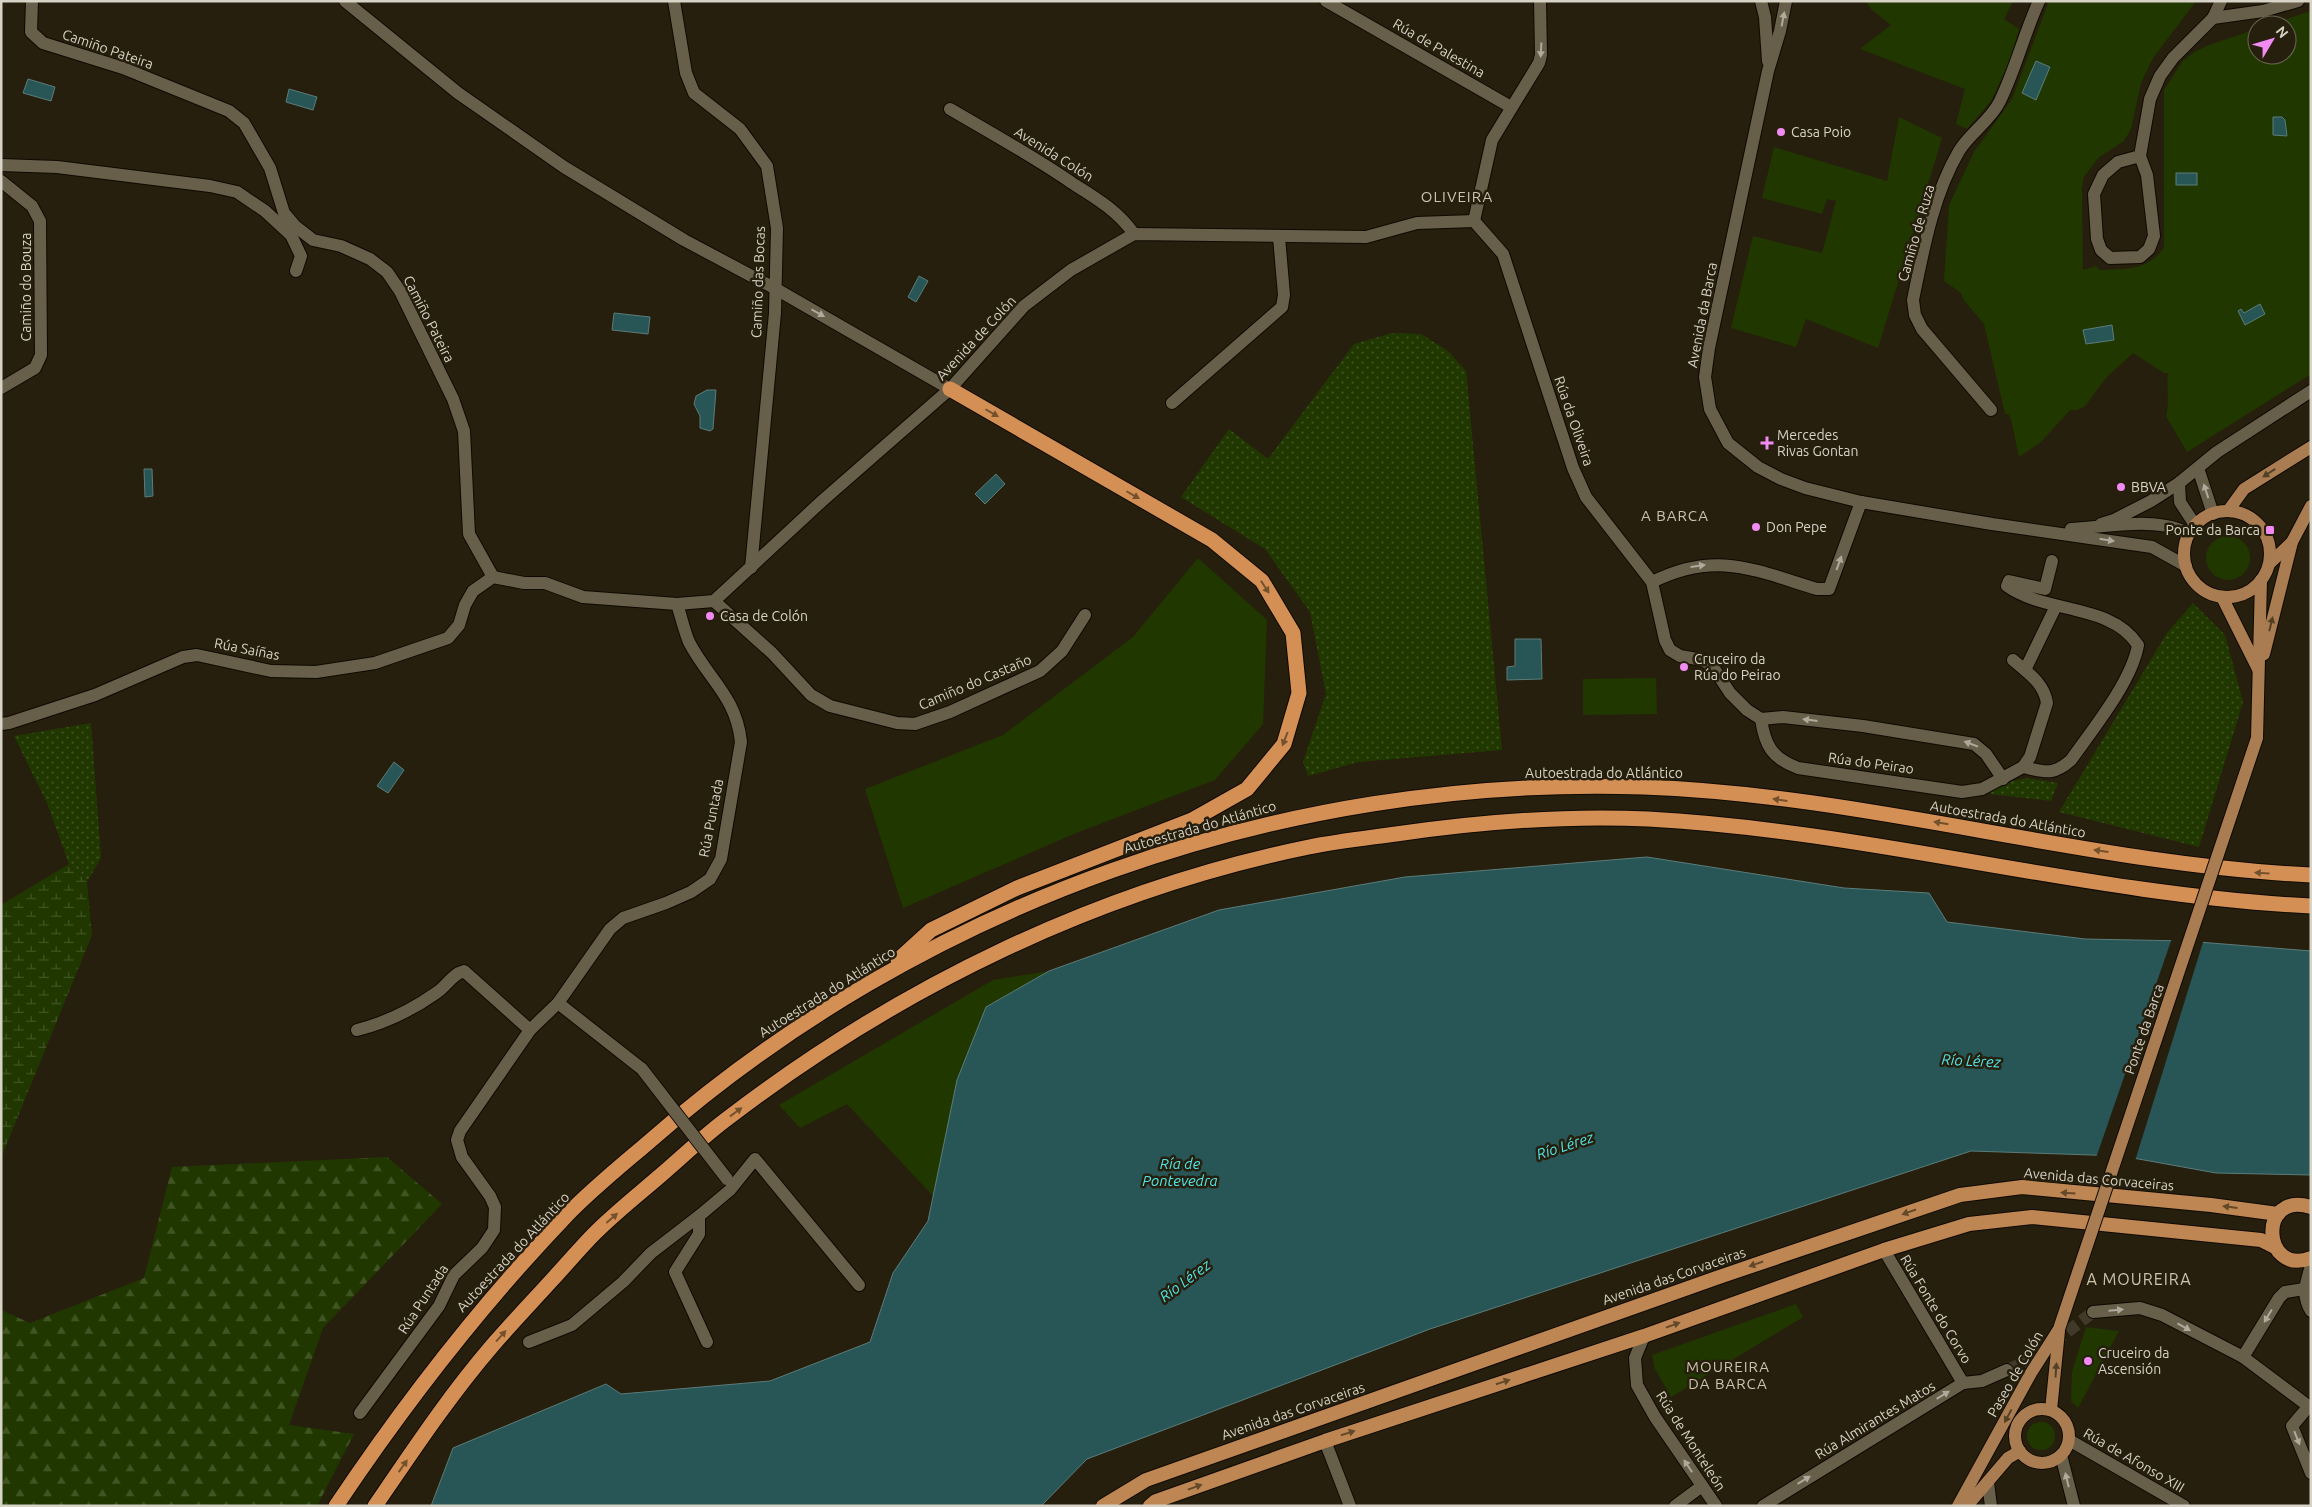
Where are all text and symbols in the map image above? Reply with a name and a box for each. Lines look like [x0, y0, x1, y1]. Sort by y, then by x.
one-way arrow [1779, 11, 1787, 27]
street label: Rúa de Palestina [1390, 15, 1488, 81]
north arrow [2247, 15, 2297, 65]
text: N [2273, 23, 2292, 41]
street label: Camiño Pateira [60, 26, 156, 72]
one-way arrow [1536, 42, 1544, 58]
street label: Avenida Colón [1012, 123, 1096, 185]
place label: Casa Poio [1791, 124, 1851, 140]
marker: Casa Poio [1775, 126, 1787, 138]
street label: Camiño de Ruza [1895, 183, 1937, 283]
district label: OLIVEIRA [1421, 188, 1493, 205]
street label: Camiño das Bocas [748, 226, 768, 338]
street label: Camiño do Bouza [18, 233, 34, 341]
street label: Avenida da Barca [1684, 261, 1720, 369]
street label: Camiño Pateira [400, 273, 458, 365]
street label: Avenida de Colón [933, 293, 1019, 383]
one-way arrow [811, 309, 826, 317]
street label: Rúa da Oliveira [1551, 374, 1597, 468]
one-way arrow [986, 409, 999, 418]
place label: Mercedes Rivas Gontan [1777, 427, 1859, 459]
marker: Mercedes Rivas Gontan [1761, 437, 1773, 449]
one-way arrow [2263, 468, 2276, 477]
place label: BBVA [2131, 479, 2166, 495]
marker: BBVA [2115, 481, 2127, 493]
one-way arrow [2201, 483, 2209, 498]
one-way arrow [1126, 490, 1139, 499]
district label: A BARCA [1641, 507, 1709, 524]
place label: Don Pepe [1766, 519, 1827, 535]
marker: Don Pepe [1750, 521, 1762, 533]
place label: Ponte da Barca [2166, 522, 2260, 538]
marker: Ponte da Barca [2264, 524, 2276, 536]
one-way arrow [2100, 536, 2116, 544]
one-way arrow [1836, 556, 1843, 571]
one-way arrow [1690, 562, 1706, 570]
one-way arrow [1261, 580, 1270, 594]
place label: Casa de Colón [720, 608, 808, 624]
marker: Casa de Colón [704, 610, 716, 622]
one-way arrow [2267, 617, 2275, 632]
street label: Rúa Saíñas [213, 635, 281, 663]
street label: Camiño do Castaño [916, 651, 1034, 713]
place label: Cruceiro da Rúa do Peirao [1694, 651, 1781, 683]
marker: Cruceiro da Rúa do Peirao [1678, 661, 1690, 673]
one-way arrow [1802, 716, 1818, 724]
one-way arrow [1281, 732, 1289, 747]
one-way arrow [1963, 740, 1978, 748]
street label: Rúa do Peirao [1827, 749, 1915, 777]
street label: Autoestrada do Atlántico [1525, 765, 1683, 781]
street label: Rúa Puntada [696, 777, 726, 859]
one-way arrow [1772, 795, 1788, 803]
street label: Autoestrada do Atlántico [1929, 797, 2087, 841]
street label: Autoestrada do Atlántico [1122, 798, 1278, 856]
one-way arrow [1933, 819, 1949, 827]
one-way arrow [2093, 847, 2109, 855]
one-way arrow [2254, 868, 2270, 876]
street label: Autoestrada do Atlántico [756, 943, 898, 1041]
street label: Ponte da Barca [2121, 982, 2167, 1076]
water label: Río Lérez [1941, 1050, 2002, 1071]
one-way arrow [729, 1107, 742, 1117]
water label: Río Lérez [1534, 1128, 1597, 1163]
water label: Ría de Pontevedra [1142, 1155, 1218, 1189]
street label: Avenida das Corvaceiras [2023, 1164, 2175, 1194]
street label: Autoestrada do Atlántico [453, 1189, 573, 1315]
one-way arrow [2060, 1189, 2076, 1197]
one-way arrow [2222, 1203, 2238, 1211]
one-way arrow [1902, 1209, 1917, 1216]
one-way arrow [606, 1212, 618, 1224]
street label: Avenida das Corvaceiras [1600, 1244, 1748, 1308]
street label: Rúa Fonte do Corvo [1897, 1252, 1975, 1366]
water label: Río Lérez [1156, 1255, 1214, 1305]
street label: Rúa Puntada [395, 1261, 451, 1337]
one-way arrow [1748, 1261, 1763, 1269]
district label: A MOUREIRA [2086, 1270, 2192, 1288]
one-way arrow [2109, 1306, 2125, 1314]
one-way arrow [2264, 1309, 2273, 1322]
one-way arrow [1666, 1321, 1681, 1328]
one-way arrow [2177, 1323, 2192, 1331]
street label: Paseo de Colón [1984, 1328, 2046, 1420]
one-way arrow [495, 1331, 507, 1343]
place label: Cruceiro da Ascensión [2098, 1345, 2170, 1377]
marker: Cruceiro da Ascensión [2082, 1355, 2094, 1367]
district label: MOUREIRA DA BARCA [1686, 1358, 1770, 1392]
one-way arrow [2053, 1362, 2061, 1378]
one-way arrow [1495, 1378, 1510, 1386]
street label: Rúa Almirantes Matos [1812, 1378, 1938, 1462]
street label: Avenida das Corvaceiras [1219, 1379, 1367, 1443]
street label: Rúa de Monteleón [1653, 1388, 1729, 1494]
one-way arrow [1936, 1391, 1949, 1400]
one-way arrow [2004, 1409, 2012, 1423]
street label: Rúa de Afonso XIII [2081, 1425, 2187, 1495]
one-way arrow [1341, 1429, 1356, 1437]
one-way arrow [2293, 1430, 2301, 1445]
one-way arrow [398, 1459, 408, 1472]
one-way arrow [1683, 1459, 1693, 1473]
one-way arrow [2063, 1473, 2071, 1488]
one-way arrow [1798, 1476, 1811, 1485]
one-way arrow [1188, 1483, 1203, 1491]

